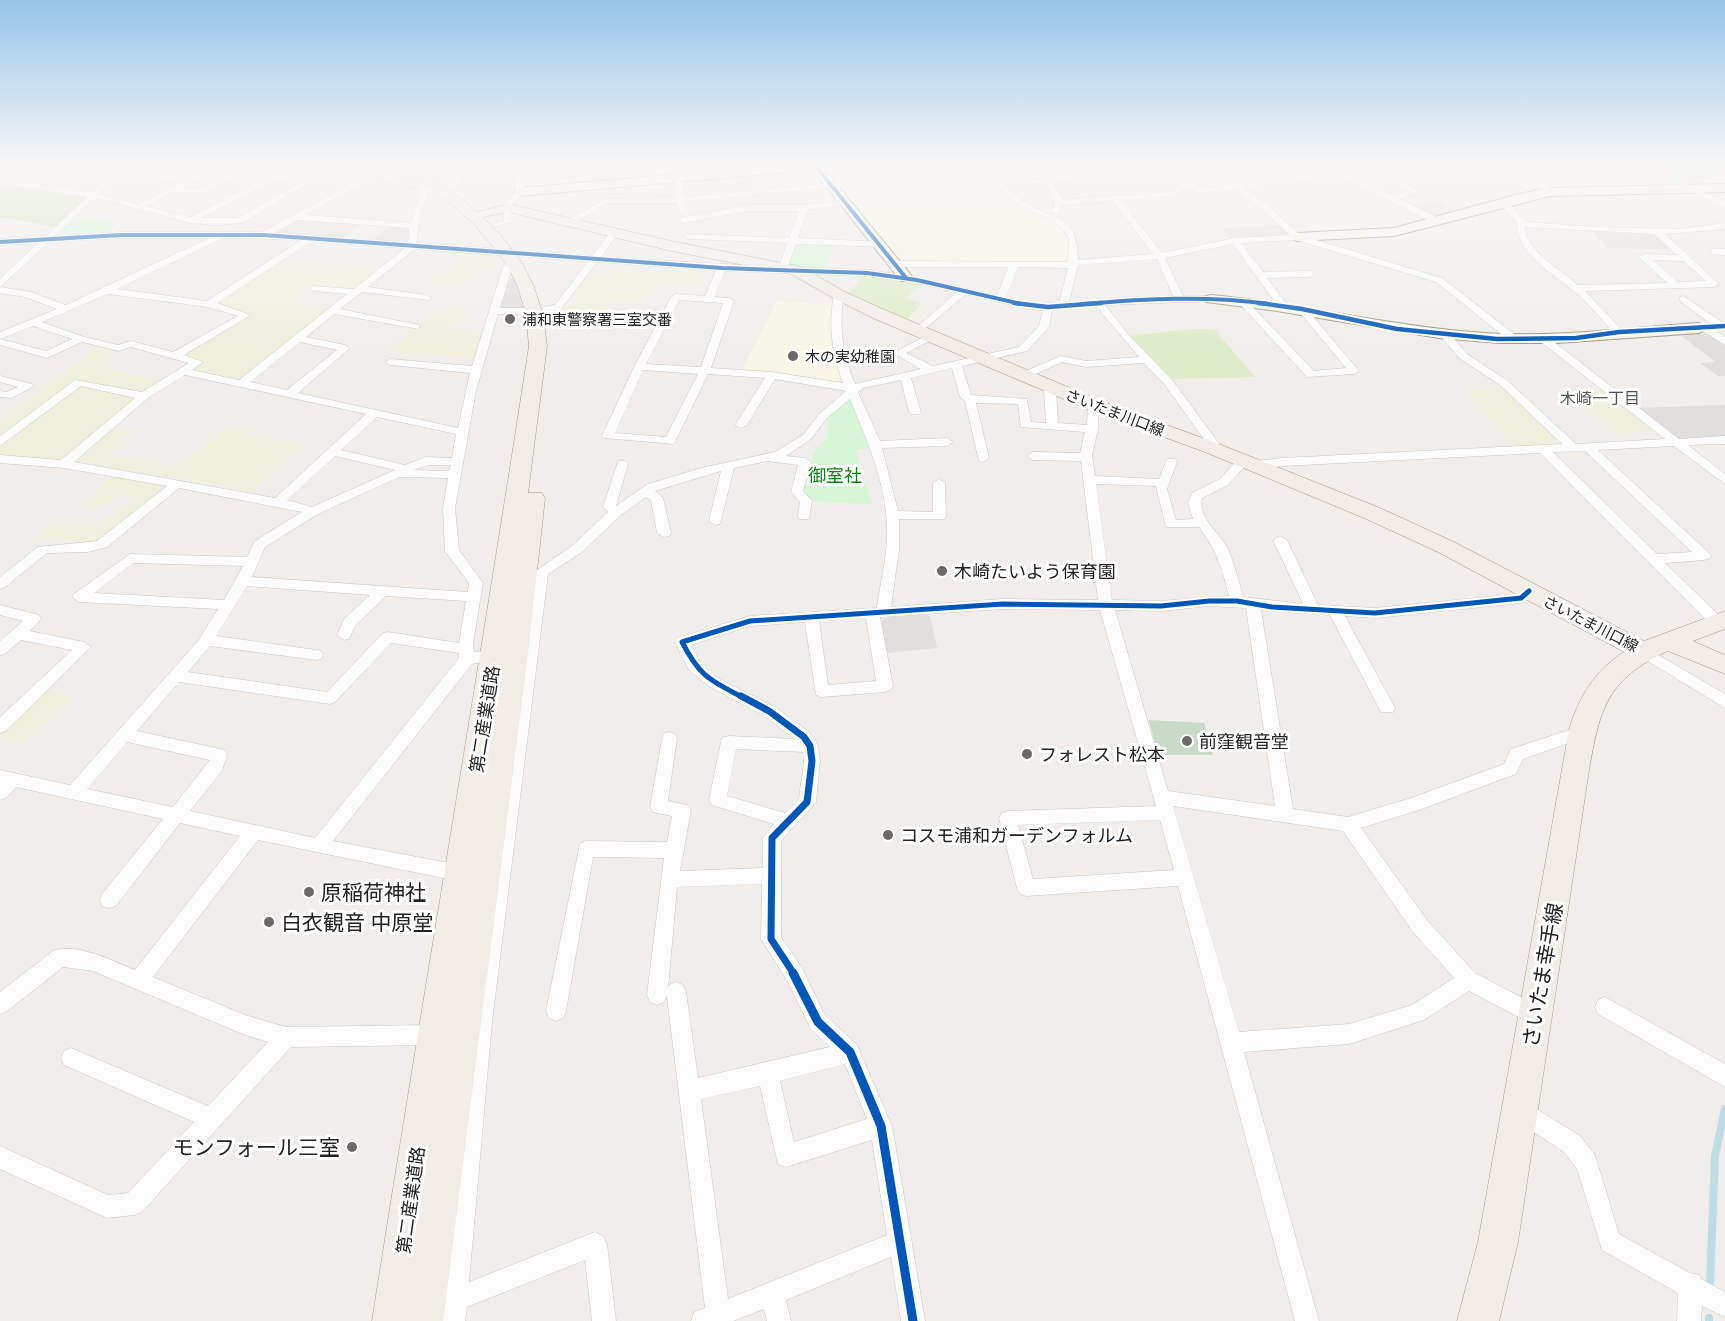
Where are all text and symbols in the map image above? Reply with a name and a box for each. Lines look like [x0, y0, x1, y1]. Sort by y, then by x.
place label: 浦和東警察署三室交番 [522, 309, 672, 329]
marker: 浦和東警察署三室交番 [503, 312, 517, 326]
place label: 木の実幼稚園 [805, 346, 895, 366]
marker: 木の実幼稚園 [786, 349, 800, 363]
street label: さいたま川口線 [1063, 384, 1167, 440]
district label: 木崎一丁目 [1560, 387, 1640, 409]
park label: 御室社 [808, 463, 862, 487]
place label: 木崎たいよう保育園 [954, 559, 1116, 583]
marker: 木崎たいよう保育園 [935, 564, 949, 578]
street label: さいたま川口線 [1540, 590, 1642, 656]
street label: 第二産業道路 [464, 664, 504, 774]
place label: 前窪観音堂 [1199, 729, 1289, 753]
marker: 前窪観音堂 [1180, 734, 1194, 748]
place label: フォレスト松本 [1039, 742, 1165, 766]
marker: フォレスト松本 [1020, 747, 1034, 761]
place label: コスモ浦和ガーデンフォルム [900, 823, 1133, 847]
marker: コスモ浦和ガーデンフォルム [881, 828, 895, 842]
place label: 原稲荷神社 [321, 878, 426, 906]
marker: 原稲荷神社 [302, 885, 316, 899]
street label: さいたま幸手線 [1516, 900, 1568, 1050]
place label: 白衣観音 中原堂 [281, 908, 433, 936]
marker: 白衣観音 中原堂 [262, 915, 276, 929]
place label: モンフォール三室 [173, 1133, 340, 1161]
marker: モンフォール三室 [345, 1140, 359, 1154]
street label: 第二産業道路 [391, 1145, 429, 1255]

